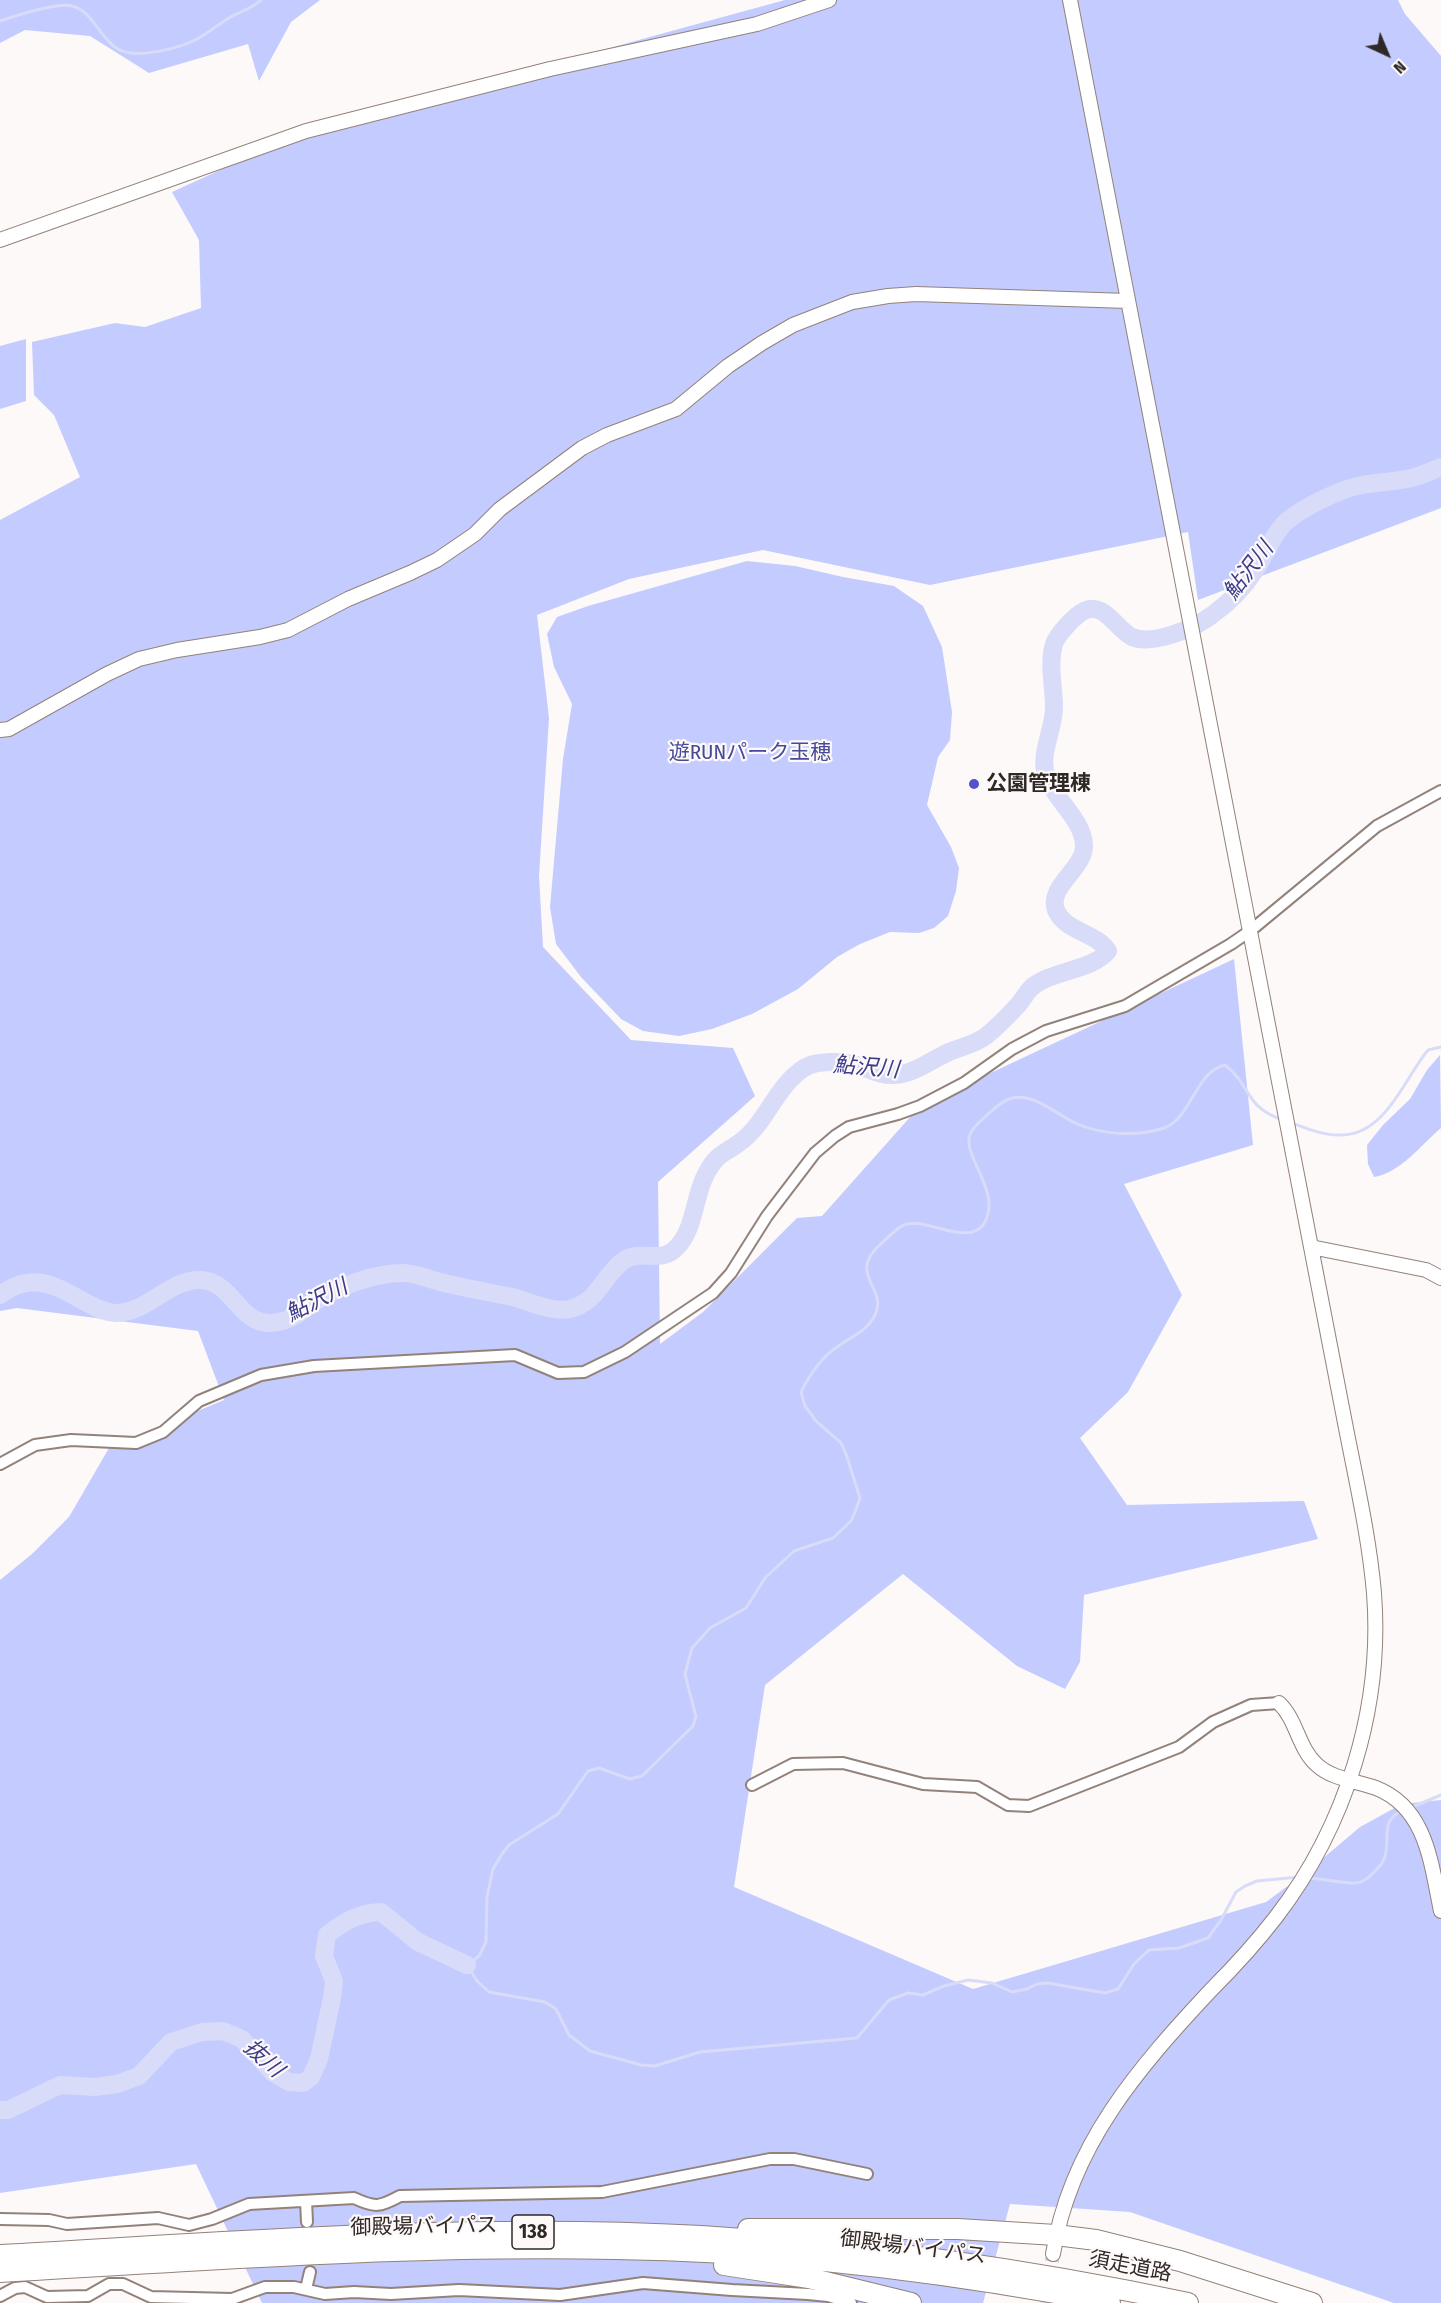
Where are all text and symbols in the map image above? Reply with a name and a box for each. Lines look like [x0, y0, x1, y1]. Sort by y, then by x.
north arrow [1357, 24, 1417, 84]
text: N [1390, 57, 1410, 77]
water label: 鮎沢川 [1219, 537, 1279, 605]
park label: 遊RUNパーク玉穂 [669, 740, 831, 766]
place label: 公園管理棟 [986, 771, 1091, 797]
marker: 公園管理棟 [967, 777, 981, 791]
water label: 鮎沢川 [832, 1052, 900, 1084]
water label: 鮎沢川 [282, 1274, 352, 1328]
water label: 抜川 [238, 2034, 288, 2084]
street label: 御殿場バイパス [350, 2213, 498, 2241]
road number: 138 [512, 2215, 554, 2249]
street label: 御殿場バイパス [839, 2227, 987, 2269]
street label: 須走道路 [1086, 2247, 1174, 2287]

